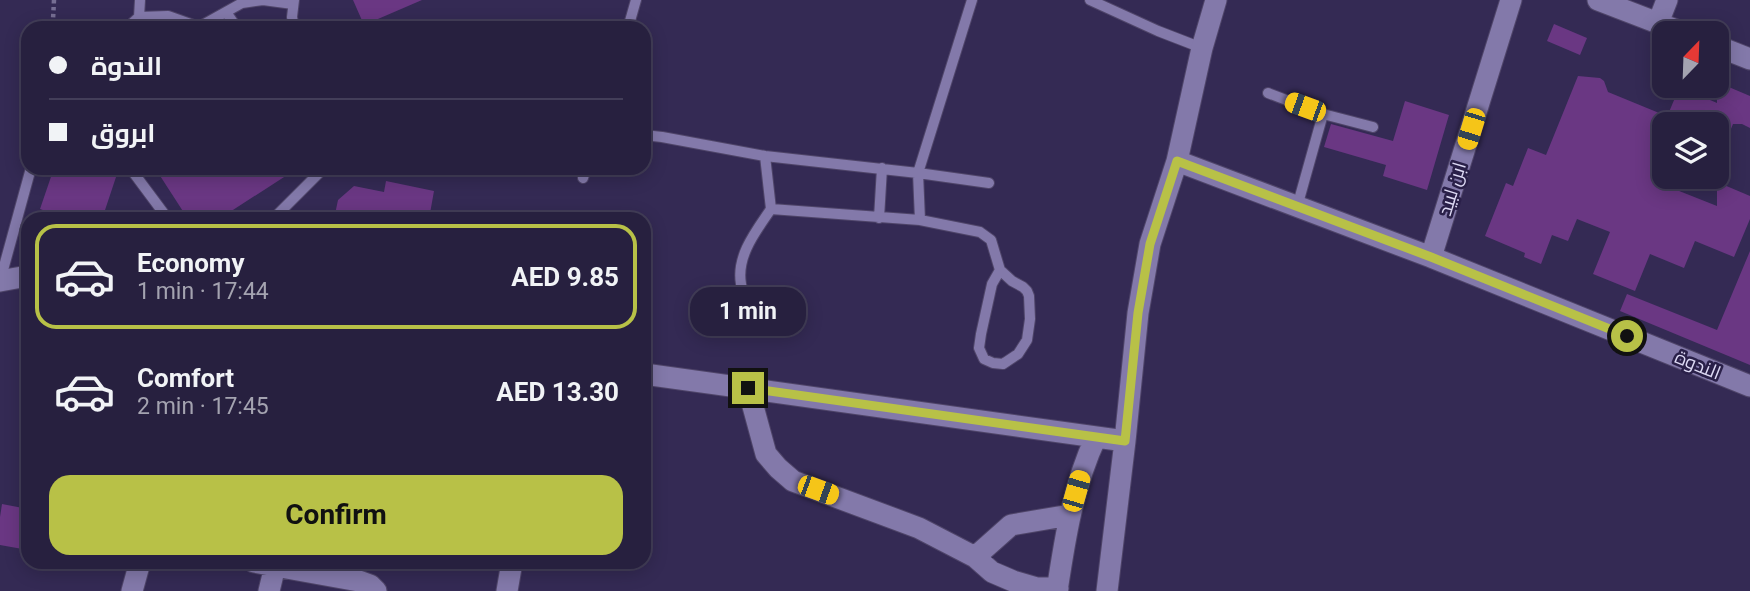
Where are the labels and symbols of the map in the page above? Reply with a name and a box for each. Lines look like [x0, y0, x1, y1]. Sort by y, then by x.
north arrow [1652, 21, 1729, 98]
car [1282, 90, 1329, 124]
car [1455, 106, 1488, 152]
street label: ابن لبيد [1433, 159, 1471, 219]
callout: 1 min [690, 286, 806, 336]
route start [1611, 320, 1643, 352]
street label: الندوة [1672, 345, 1724, 385]
route end [732, 372, 764, 404]
car [1061, 468, 1092, 514]
car [795, 473, 842, 507]

